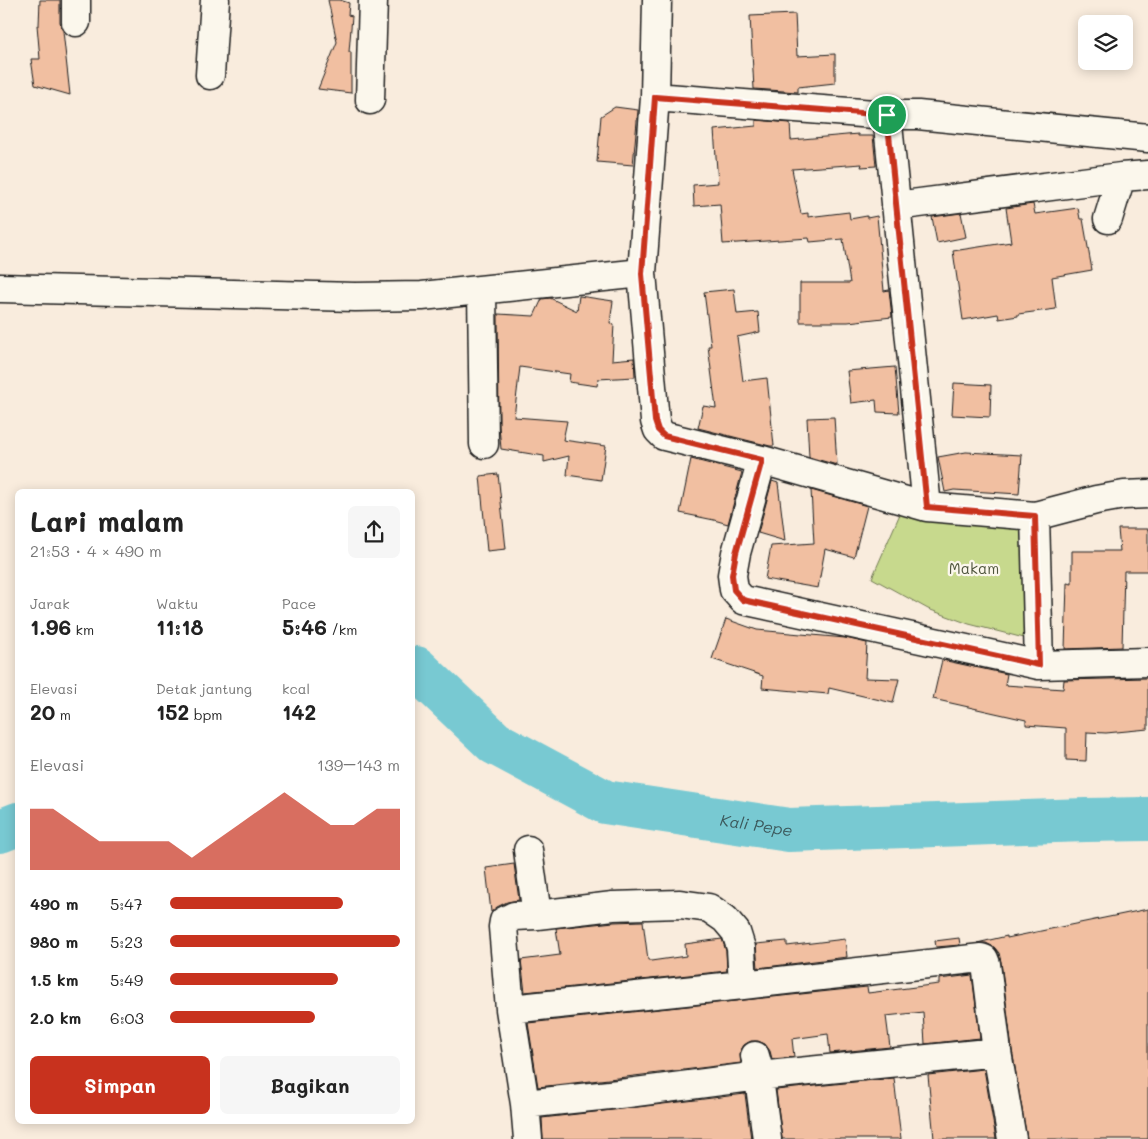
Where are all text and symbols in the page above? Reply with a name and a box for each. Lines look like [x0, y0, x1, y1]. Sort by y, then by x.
map controls [1078, 15, 1133, 70]
button: layers [1078, 15, 1133, 70]
pin [866, 94, 908, 136]
icon: arrive [873, 101, 901, 129]
text: Lari malam [30, 503, 184, 539]
button: share [348, 506, 400, 558]
text: 21:53 · 4 × 490 m [30, 540, 162, 561]
park label: Makam [949, 558, 999, 578]
text: Jarak [30, 594, 70, 613]
text: Waktu [156, 594, 198, 613]
text: Pace [282, 594, 316, 613]
text: 1.96 [30, 613, 71, 640]
text: 11:18 [156, 613, 204, 640]
text: 5:46 [282, 613, 327, 640]
text: km [71, 620, 94, 639]
text: /km [327, 620, 357, 639]
text: Elevasi [30, 679, 77, 698]
text: Detak jantung [156, 679, 252, 698]
text: kcal [282, 679, 310, 698]
text: 20 [30, 698, 55, 725]
text: 152 [156, 698, 189, 725]
text: 142 [282, 698, 316, 725]
text: m [55, 705, 71, 724]
text: bpm [189, 705, 223, 724]
text: Elevasi [30, 754, 84, 775]
text: 139–143 m [317, 754, 400, 775]
water label: Kali Pepe [719, 809, 794, 840]
text: 490 m [30, 893, 79, 914]
text: 5:47 [110, 893, 143, 914]
text: 980 m [30, 931, 78, 952]
text: 5:23 [110, 931, 143, 952]
text: 1.5 km [30, 969, 78, 990]
text: 5:49 [110, 969, 143, 990]
text: 2.0 km [30, 1007, 81, 1028]
text: 6:03 [110, 1007, 144, 1028]
button: Simpan [30, 1056, 210, 1114]
button: Bagikan [220, 1056, 400, 1114]

